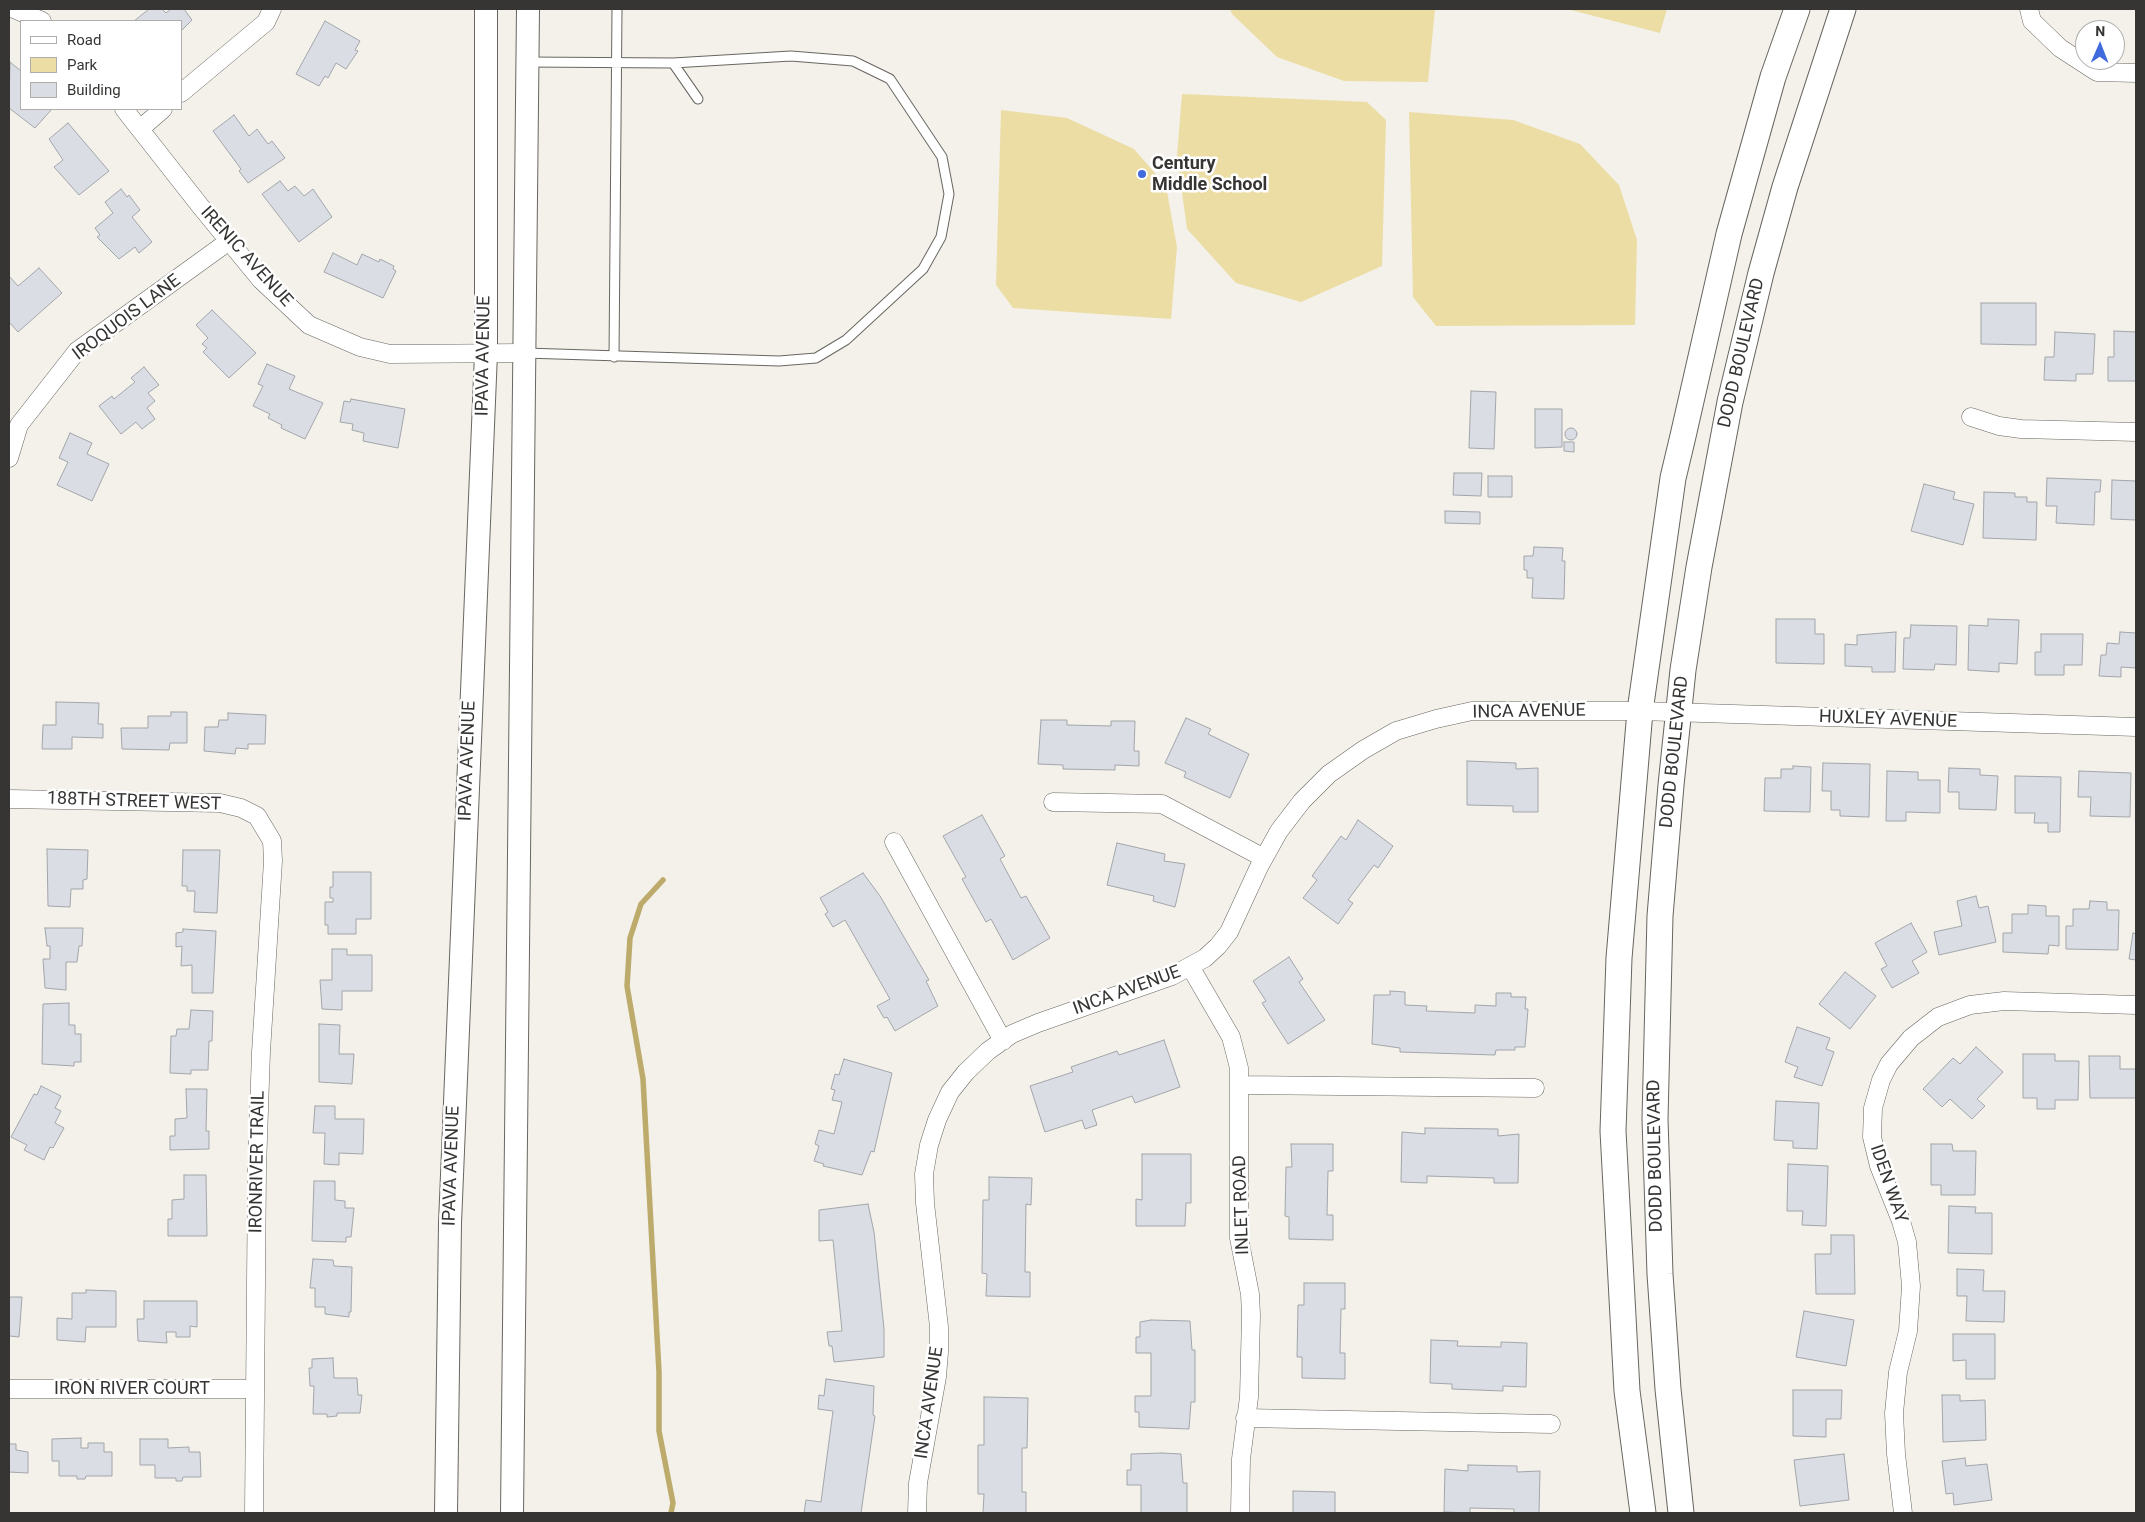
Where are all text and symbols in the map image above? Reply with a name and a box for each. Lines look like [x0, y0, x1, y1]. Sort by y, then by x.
legend [20, 20, 182, 110]
north arrow [2075, 20, 2125, 70]
text: N [2095, 23, 2105, 39]
text: Road [67, 31, 101, 49]
text: Park [67, 56, 97, 74]
text: Building [67, 81, 121, 99]
place label: Century Middle School [1152, 153, 1267, 195]
marker: Century Middle School [1136, 168, 1148, 180]
street label: IRENIC AVENUE [195, 202, 297, 312]
street label: IROQUOIS LANE [69, 270, 185, 366]
street label: DODD BOULEVARD [1714, 276, 1770, 430]
street label: IPAVA AVENUE [472, 296, 496, 416]
street label: DODD BOULEVARD [1656, 675, 1694, 829]
street label: IPAVA AVENUE [455, 700, 481, 822]
street label: INCA AVENUE [1472, 700, 1586, 724]
street label: HUXLEY AVENUE [1818, 707, 1958, 733]
street label: 188TH STREET WEST [46, 788, 222, 816]
street label: INCA AVENUE [1070, 962, 1184, 1020]
street label: DODD BOULEVARD [1644, 1079, 1668, 1233]
street label: IRONRIVER TRAIL [246, 1091, 270, 1233]
street label: IPAVA AVENUE [439, 1105, 465, 1227]
street label: IDEN WAY [1865, 1142, 1911, 1226]
street label: INLET ROAD [1229, 1155, 1255, 1255]
street label: INCA AVENUE [911, 1346, 949, 1460]
street label: IRON RIVER COURT [54, 1378, 210, 1400]

